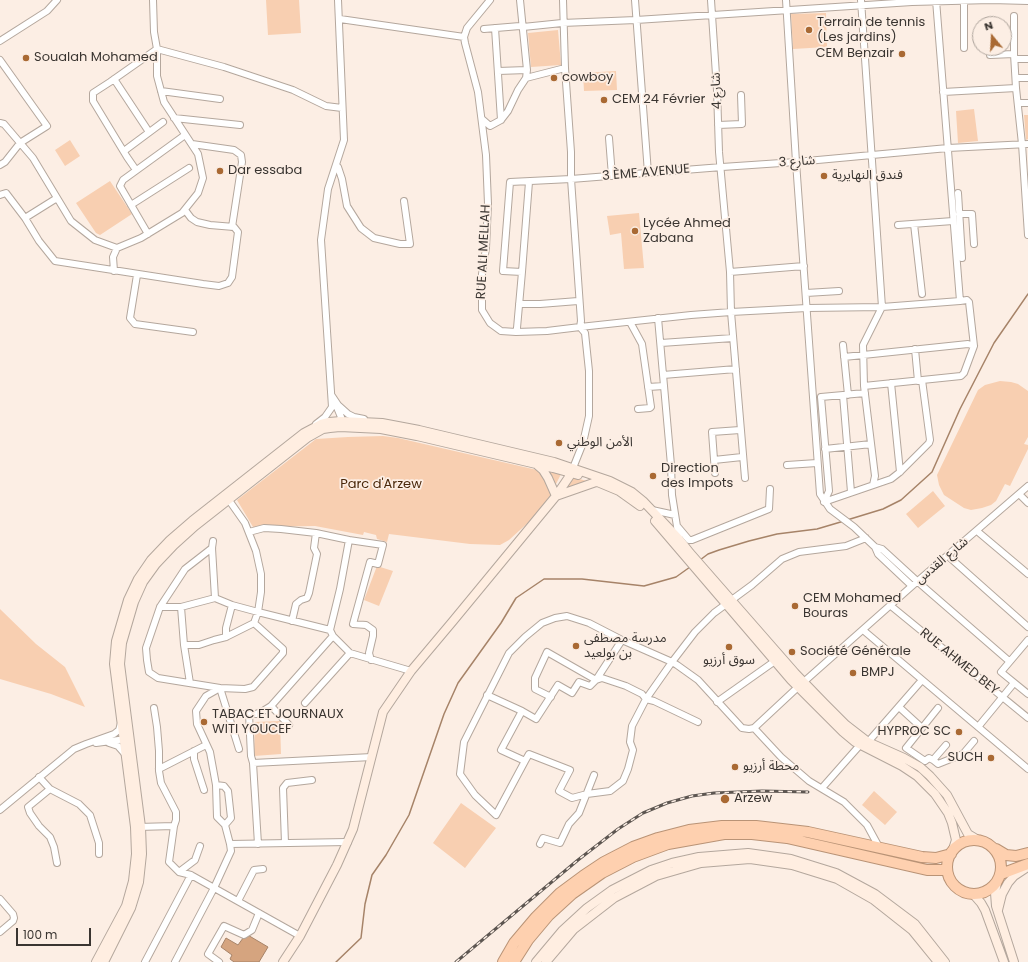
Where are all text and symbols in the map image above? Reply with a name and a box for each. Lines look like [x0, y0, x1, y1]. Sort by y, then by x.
place label: Terrain de tennis (Les jardins) [817, 15, 925, 46]
north arrow [972, 16, 1012, 56]
text: N [982, 17, 995, 34]
marker: Terrain de tennis (Les jardins) [804, 25, 814, 35]
place label: CEM Benzair [816, 46, 894, 62]
marker: CEM Benzair [897, 49, 907, 59]
place label: Soualah Mohamed [34, 50, 158, 66]
marker: Soualah Mohamed [21, 53, 31, 63]
place label: cowboy [562, 70, 613, 86]
street label: شارع 4 [709, 72, 725, 110]
marker: cowboy [549, 73, 559, 83]
place label: CEM 24 Février [612, 92, 705, 108]
marker: CEM 24 Février [599, 95, 609, 105]
street label: شارع 3 [778, 153, 816, 171]
street label: 3 ÈME AVENUE [602, 161, 690, 185]
place label: Dar essaba [228, 163, 302, 179]
marker: Dar essaba [215, 166, 225, 176]
place label: فندق النهايرية [832, 168, 903, 184]
marker: فندق النهايرية [819, 171, 829, 181]
street label: RUE ALI MELLAH [474, 204, 494, 300]
place label: Lycée Ahmed Zabana [643, 216, 731, 247]
marker: Lycée Ahmed Zabana [630, 226, 640, 236]
place label: الأمن الوطني [567, 435, 633, 451]
marker: الأمن الوطني [554, 438, 564, 448]
place label: Direction des Impots [661, 461, 733, 492]
marker: Direction des Impots [648, 471, 658, 481]
park label: Parc d'Arzew [340, 477, 422, 493]
street label: شارع القدس [912, 534, 972, 588]
place label: CEM Mohamed Bouras [803, 591, 901, 622]
marker: CEM Mohamed Bouras [790, 601, 800, 611]
street label: RUE AHMED BEY [916, 625, 1002, 699]
place label: مدرسة مصطفى بن بولعيد [584, 631, 666, 662]
marker: مدرسة مصطفى بن بولعيد [571, 641, 581, 651]
marker: سوق أرزيو [724, 642, 734, 652]
place label: Société Générale [800, 644, 911, 660]
marker: Société Générale [787, 647, 797, 657]
place label: سوق أرزيو [703, 653, 755, 669]
place label: BMPJ [861, 665, 895, 681]
marker: BMPJ [848, 668, 858, 678]
place label: TABAC ET JOURNAUX WITI YOUCEF [212, 707, 344, 738]
marker: TABAC ET JOURNAUX WITI YOUCEF [199, 717, 209, 727]
place label: HYPROC SC [878, 724, 951, 740]
marker: HYPROC SC [954, 727, 964, 737]
place label: SUCH [948, 750, 983, 766]
marker: SUCH [986, 753, 996, 763]
place label: محطة أرزيو [743, 759, 799, 775]
marker: محطة أرزيو [730, 762, 740, 772]
place label: Arzew [734, 791, 772, 807]
marker: Arzew [719, 793, 731, 805]
scale bar [18, 920, 93, 946]
text: 100 m [23, 926, 57, 943]

